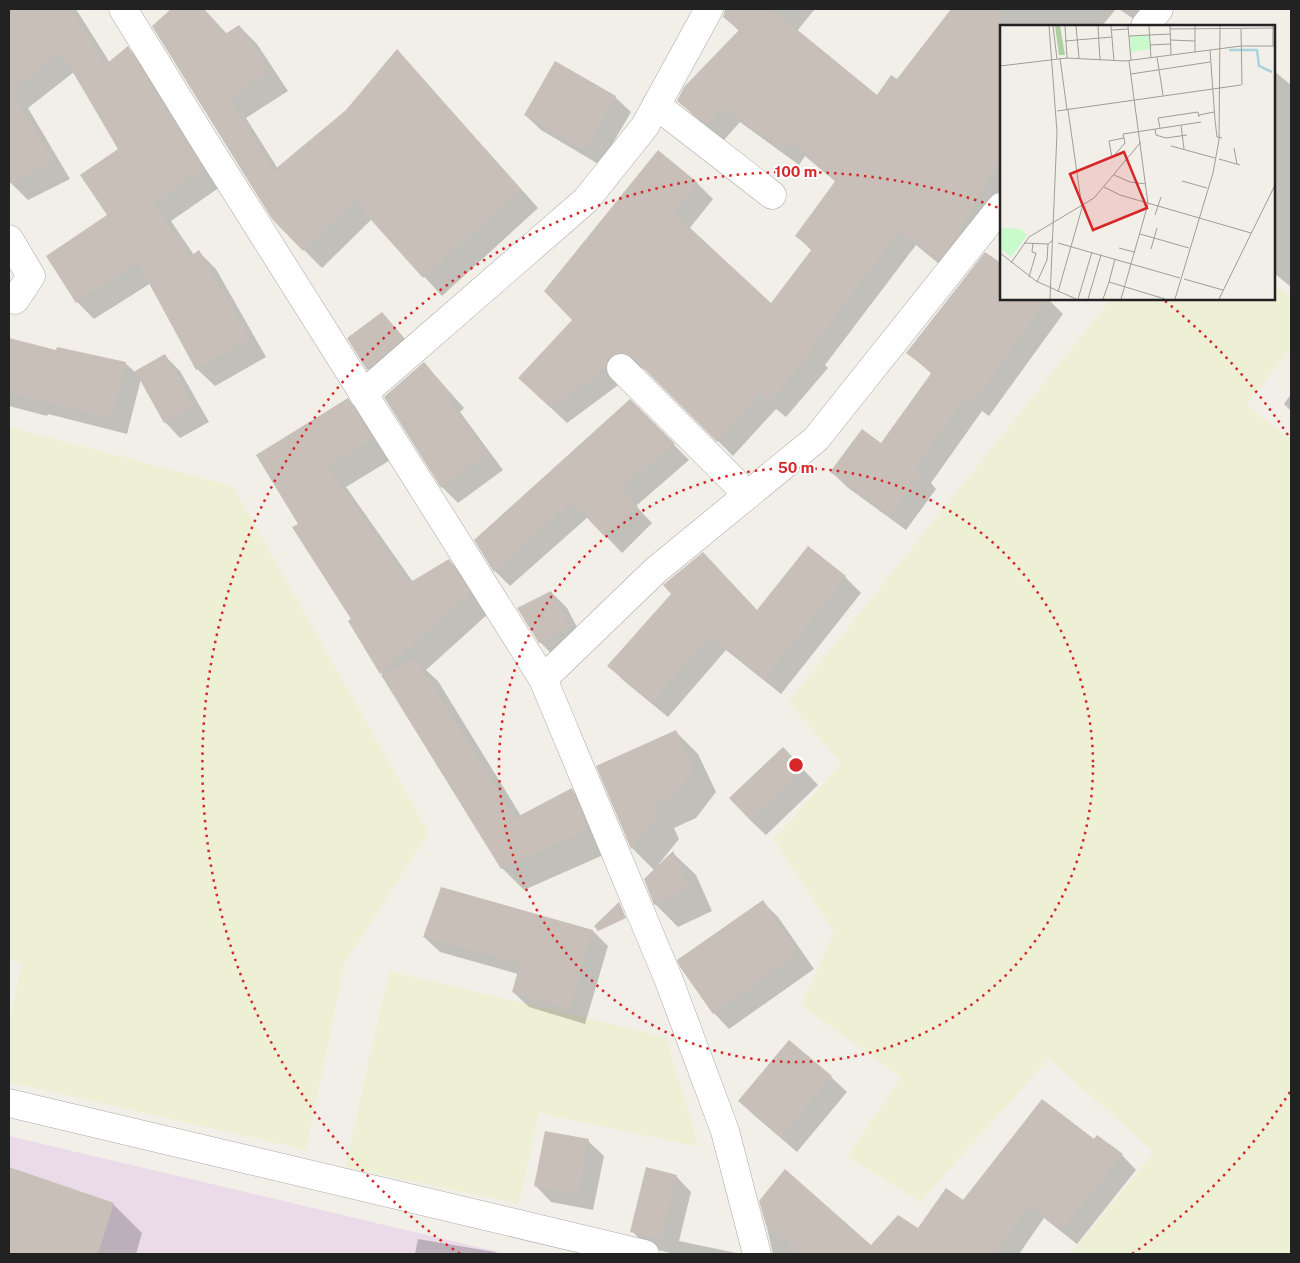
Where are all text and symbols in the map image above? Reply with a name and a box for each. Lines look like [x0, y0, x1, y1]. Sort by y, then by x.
inset map [1000, 25, 1275, 300]
text: 100 m [775, 163, 817, 180]
text: 50 m [778, 459, 814, 476]
centre of rings [787, 756, 805, 774]

